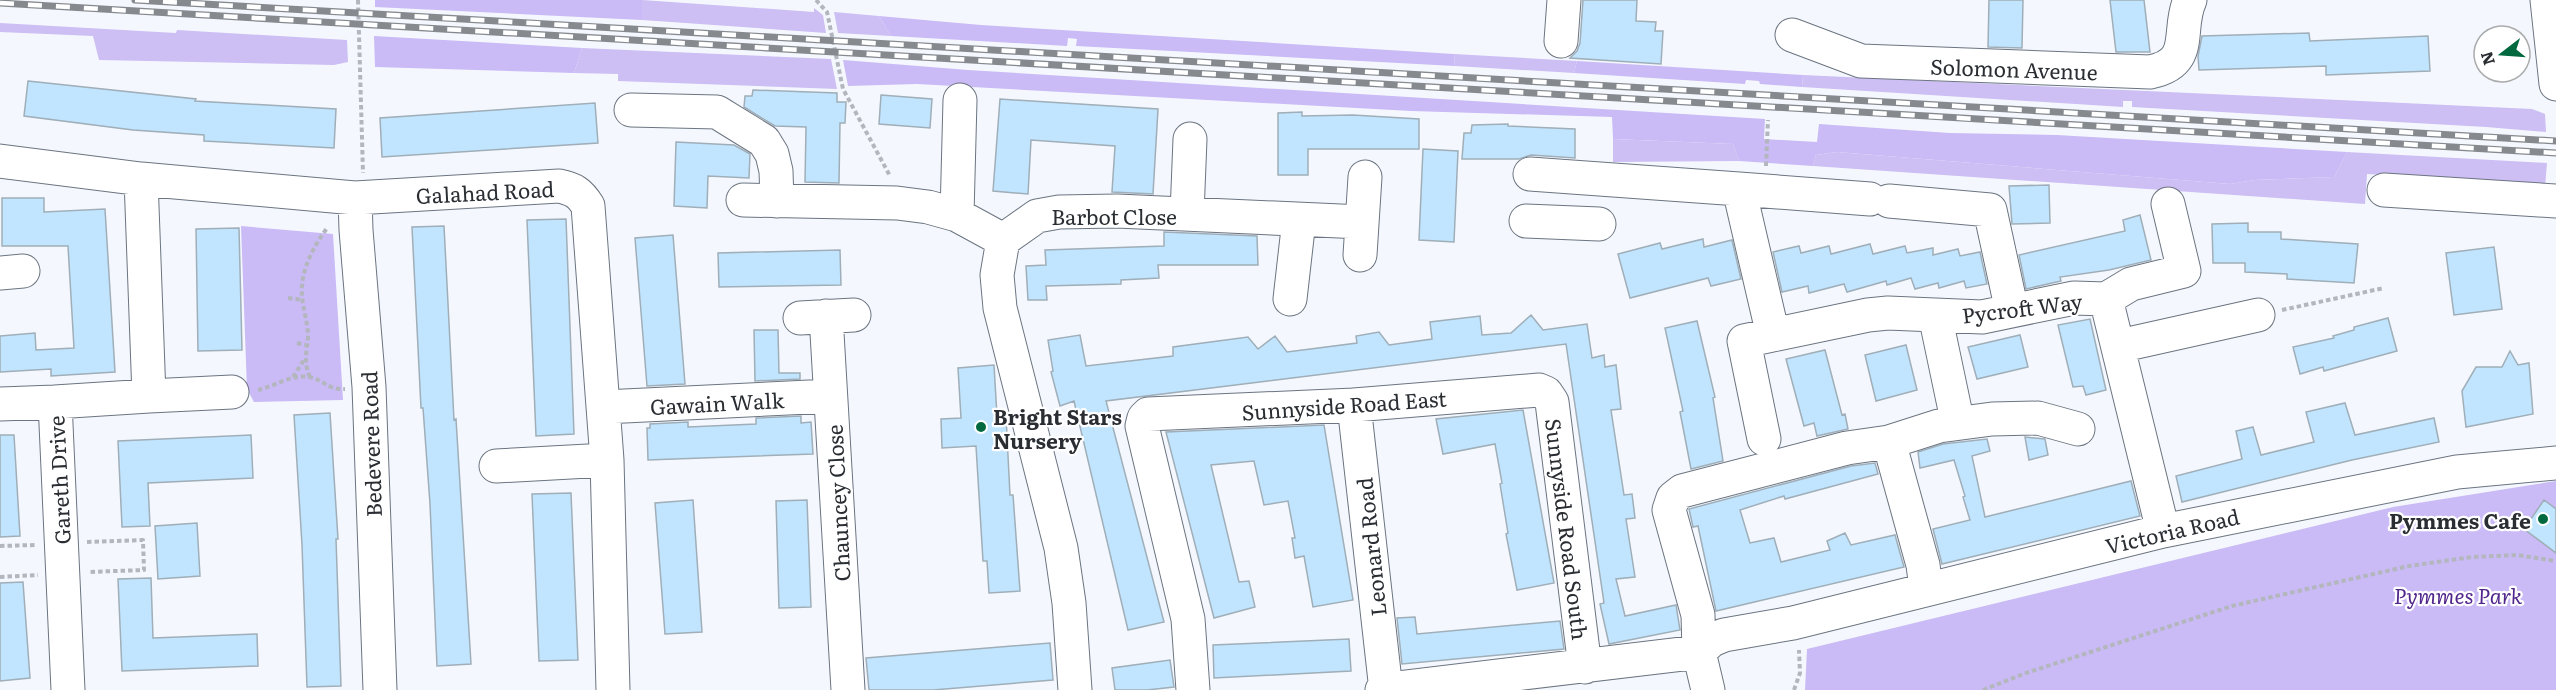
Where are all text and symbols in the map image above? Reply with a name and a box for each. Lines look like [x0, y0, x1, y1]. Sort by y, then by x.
north arrow [2472, 24, 2532, 84]
text: N [2473, 49, 2500, 69]
street label: Solomon Avenue [1930, 50, 2098, 86]
street label: Galahad Road [415, 172, 555, 210]
street label: Barbot Close [1051, 200, 1177, 231]
street label: Pycroft Way [1960, 284, 2085, 330]
street label: Bedevere Road [352, 370, 388, 518]
street label: Sunnyside Road East [1241, 381, 1448, 427]
street label: Gawain Walk [649, 383, 785, 421]
place label: Bright Stars Nursery [993, 400, 1122, 455]
street label: Gareth Drive [39, 415, 77, 545]
street label: Sunnyside Road South [1539, 416, 1597, 642]
marker: Bright Stars Nursery [974, 420, 988, 434]
street label: Chauncey Close [817, 424, 857, 582]
street label: Leonard Road [1347, 476, 1393, 618]
street label: Victoria Road [2102, 500, 2242, 560]
place label: Pymmes Cafe [2389, 504, 2531, 535]
marker: Pymmes Cafe [2536, 512, 2550, 526]
park label: Pymmes Park [2394, 579, 2523, 610]

